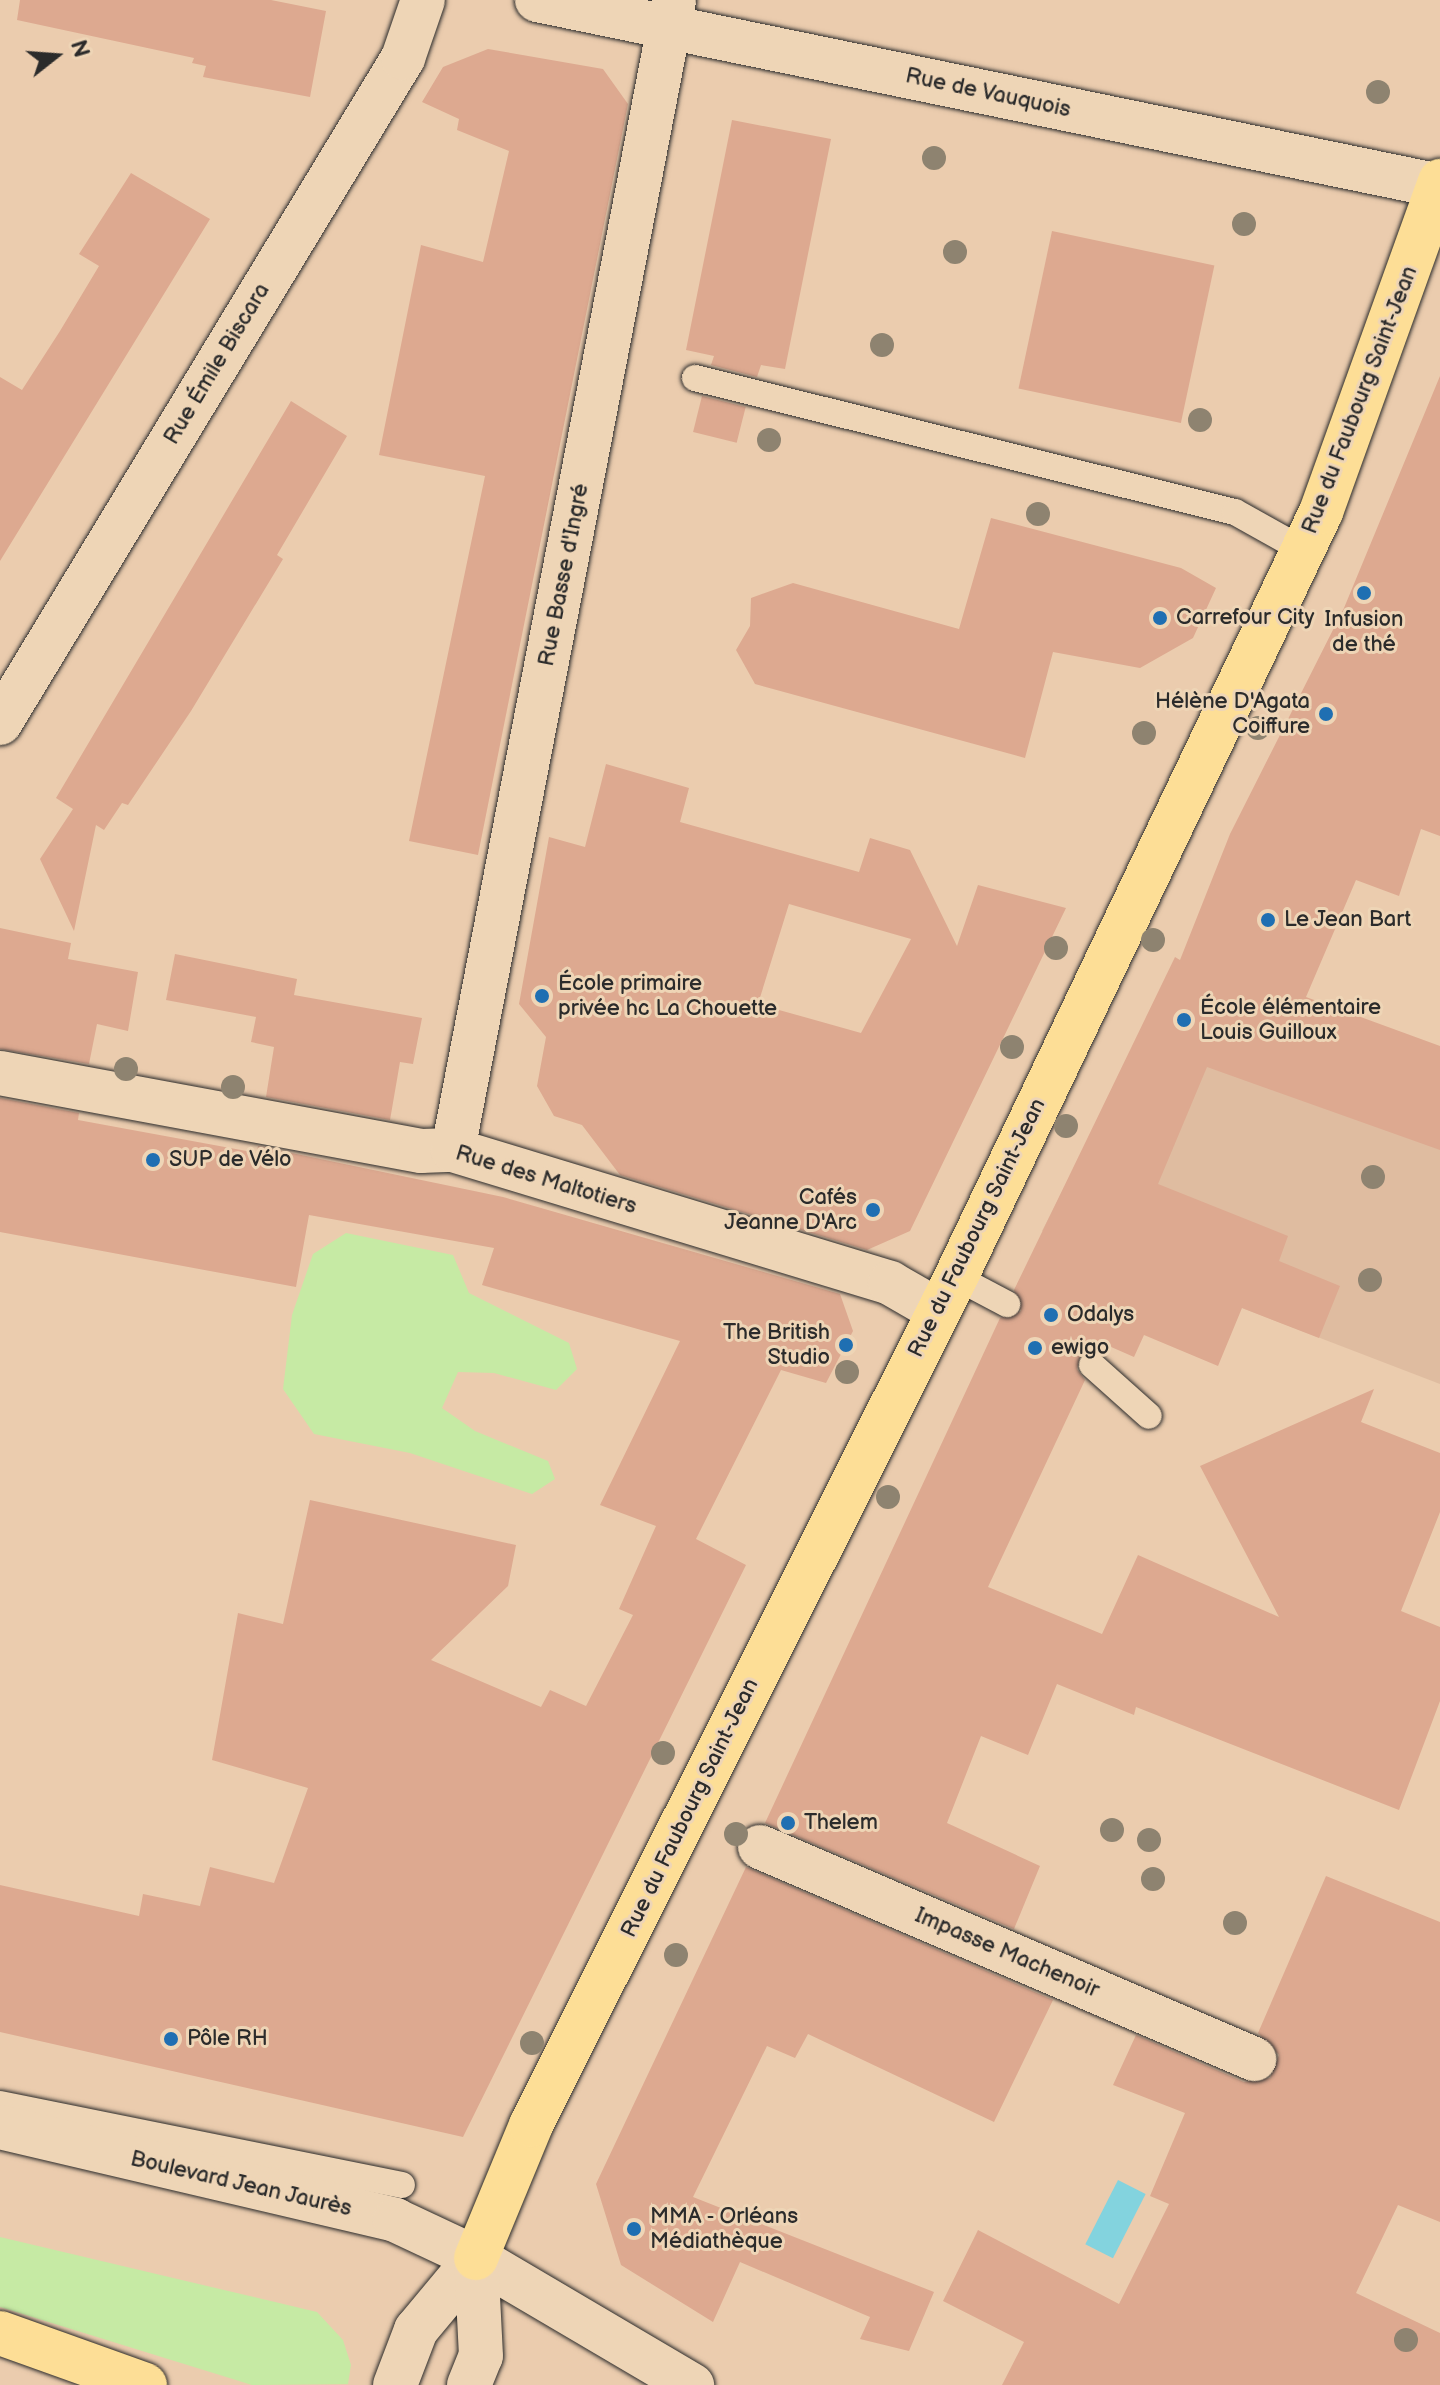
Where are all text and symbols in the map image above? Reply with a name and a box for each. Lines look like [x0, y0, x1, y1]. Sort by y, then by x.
north arrow [16, 16, 96, 96]
text: N [64, 37, 95, 61]
street label: Rue de Vauquois [903, 63, 1073, 123]
street label: Rue du Faubourg Saint-Jean [1297, 262, 1423, 538]
street label: Rue Émile Biscara [159, 279, 275, 449]
street label: Rue Basse d'Ingré [533, 481, 595, 669]
marker: Infusion de thé [1355, 584, 1373, 602]
place label: Carrefour City [1176, 605, 1314, 631]
place label: Infusion de thé [1324, 606, 1404, 658]
marker: Carrefour City [1151, 609, 1169, 627]
place label: Hélène D'Agata Coiffure [1155, 688, 1310, 740]
marker: Hélène D'Agata Coiffure [1317, 705, 1335, 723]
place label: Le Jean Bart [1284, 907, 1412, 933]
marker: Le Jean Bart [1259, 911, 1277, 929]
place label: École primaire privée hc La Chouette [558, 970, 777, 1022]
marker: École primaire privée hc La Chouette [533, 987, 551, 1005]
place label: École élémentaire Louis Guilloux [1200, 994, 1381, 1046]
marker: École élémentaire Louis Guilloux [1175, 1011, 1193, 1029]
street label: Rue du Faubourg Saint-Jean [903, 1094, 1051, 1362]
street label: Rue des Maltotiers [452, 1140, 640, 1220]
place label: SUP de Vélo [169, 1147, 292, 1173]
marker: SUP de Vélo [144, 1151, 162, 1169]
place label: Cafés Jeanne D'Arc [724, 1184, 857, 1236]
marker: Cafés Jeanne D'Arc [864, 1201, 882, 1219]
place label: Odalys [1067, 1302, 1134, 1328]
marker: Odalys [1042, 1306, 1060, 1324]
place label: The British Studio [723, 1319, 830, 1370]
place label: ewigo [1051, 1335, 1109, 1361]
marker: The British Studio [837, 1336, 855, 1354]
marker: ewigo [1026, 1339, 1044, 1357]
street label: Rue du Faubourg Saint-Jean [616, 1674, 764, 1942]
place label: Thelem [804, 1810, 878, 1836]
marker: Thelem [779, 1814, 797, 1832]
street label: Impasse Machenoir [911, 1902, 1103, 2004]
place label: Pôle RH [187, 2026, 268, 2052]
marker: Pôle RH [162, 2030, 180, 2048]
street label: Boulevard Jean Jaurès [127, 2145, 355, 2223]
place label: MMA - Orléans Médiathèque [650, 2203, 800, 2254]
marker: MMA - Orléans Médiathèque [625, 2220, 643, 2238]

